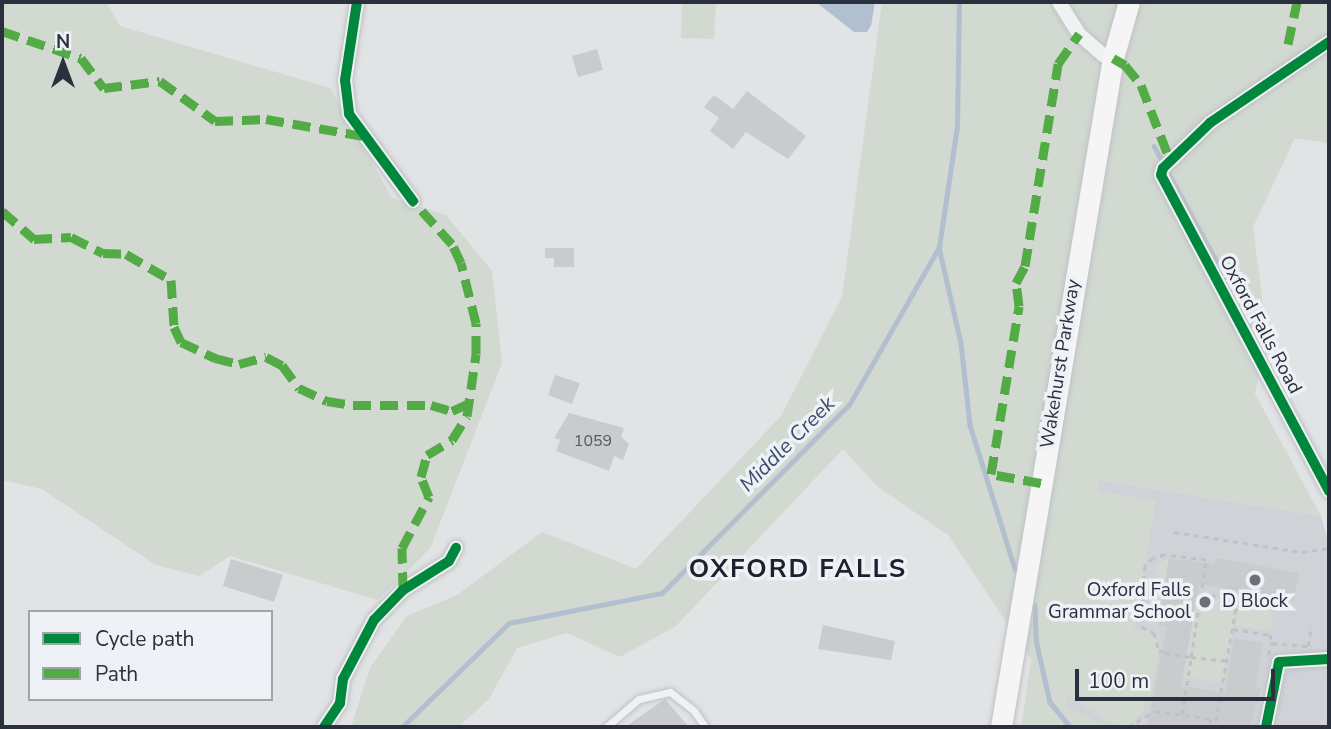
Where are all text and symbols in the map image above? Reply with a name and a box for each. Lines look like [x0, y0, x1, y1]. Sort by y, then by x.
north arrow [28, 28, 98, 98]
text: N [56, 29, 70, 55]
street label: Oxford Falls Road [1214, 252, 1306, 398]
street label: Wakehurst Parkway [1036, 278, 1086, 450]
water label: Middle Creek [734, 391, 840, 497]
house number: 1059 [574, 431, 612, 451]
district label: OXFORD FALLS [690, 553, 906, 585]
marker: D Block [1247, 572, 1263, 588]
place label: Oxford Falls Grammar School [1048, 580, 1191, 624]
place label: D Block [1222, 591, 1288, 613]
marker: Oxford Falls Grammar School [1197, 594, 1213, 610]
legend [28, 610, 273, 701]
text: Cycle path [95, 625, 194, 653]
scale bar [1079, 656, 1278, 700]
text: Path [95, 660, 138, 688]
text: 100 m [1088, 667, 1149, 695]

